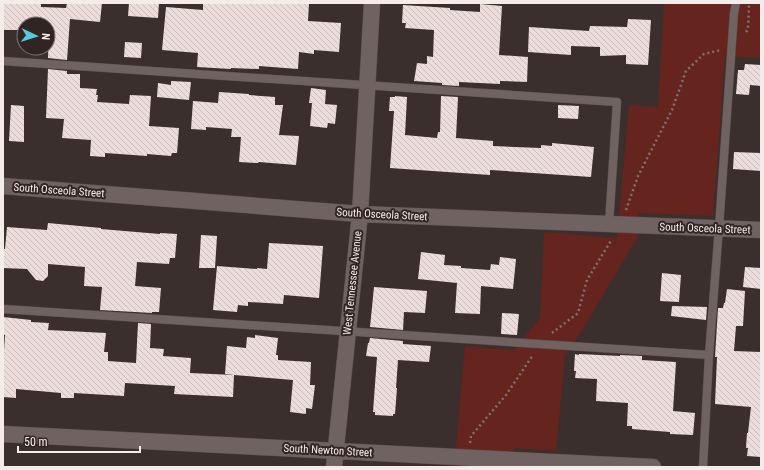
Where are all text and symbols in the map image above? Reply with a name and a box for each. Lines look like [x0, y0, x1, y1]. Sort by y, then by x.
north arrow [16, 16, 56, 56]
text: N [39, 33, 52, 41]
street label: South Osceola Street [13, 181, 105, 200]
street label: South Osceola Street [336, 206, 428, 223]
street label: South Osceola Street [659, 220, 751, 237]
street label: West Tennessee Avenue [341, 230, 364, 336]
scale bar [18, 428, 140, 454]
text: 50 m [24, 435, 48, 449]
street label: South Newton Street [283, 442, 373, 459]

